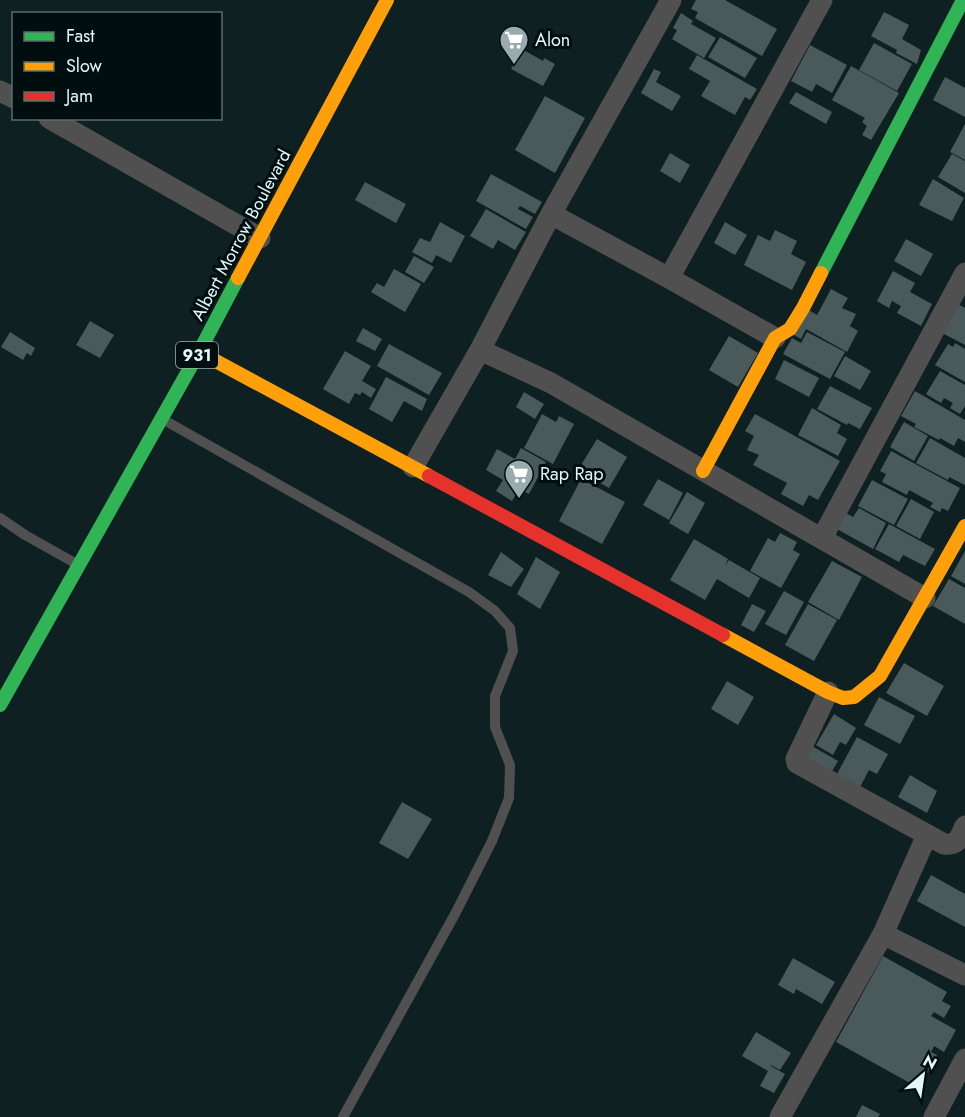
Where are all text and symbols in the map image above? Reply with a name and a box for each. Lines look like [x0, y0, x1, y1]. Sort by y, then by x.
legend [12, 12, 222, 120]
text: Fast [66, 23, 95, 49]
supermarket icon: Alon [498, 24, 530, 66]
place label: Alon [535, 27, 570, 53]
text: Slow [66, 53, 103, 79]
text: Jam [64, 83, 93, 109]
street label: Albert Morrow Boulevard [185, 145, 297, 325]
road number: 931 [176, 342, 218, 368]
supermarket icon: Rap Rap [503, 458, 535, 500]
place label: Rap Rap [540, 461, 603, 487]
north arrow [893, 1045, 953, 1105]
text: N [919, 1049, 941, 1075]

